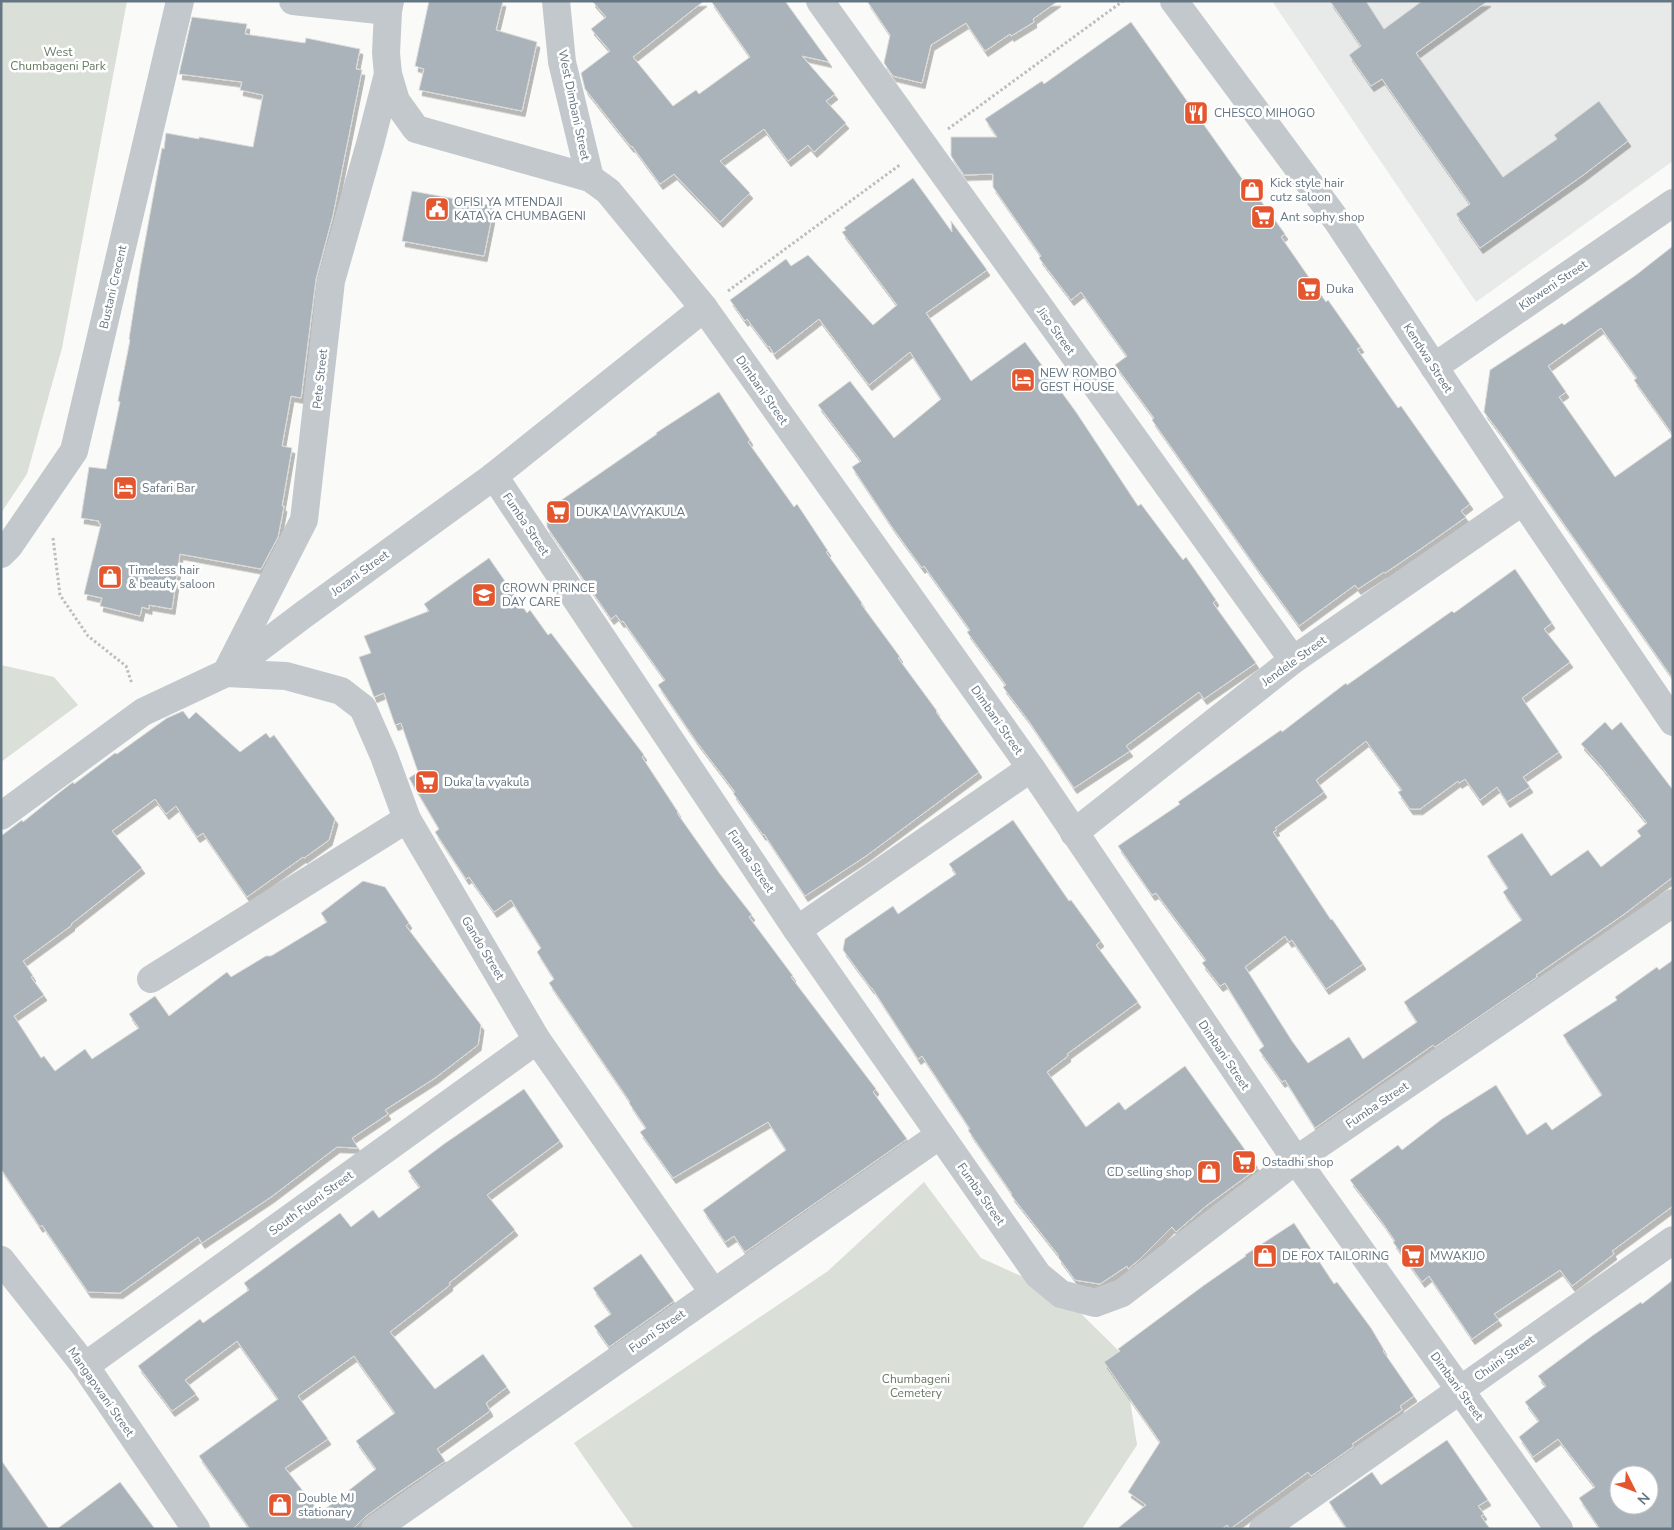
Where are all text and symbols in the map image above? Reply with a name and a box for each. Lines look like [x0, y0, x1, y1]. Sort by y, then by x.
park label: West Chumbageni Park [10, 44, 107, 74]
street label: West Dimbani Street [554, 48, 594, 163]
restaurant icon: CHESCO MIHOGO [1183, 100, 1209, 126]
place label: CHESCO MIHOGO [1214, 105, 1315, 121]
place label: Kick style hair cutz saloon [1270, 175, 1345, 205]
shop icon: Kick style hair cutz saloon [1239, 177, 1265, 203]
place label: OFISI YA MTENDAJI KATA YA CHUMBAGENI [454, 194, 586, 224]
public building icon: OFISI YA MTENDAJI KATA YA CHUMBAGENI [424, 196, 450, 222]
supermarket icon: Ant sophy shop [1250, 204, 1276, 230]
place label: Ant sophy shop [1280, 209, 1365, 225]
street label: Bustani Crecent [96, 243, 131, 330]
street label: Kibweni Street [1516, 256, 1591, 314]
supermarket icon: Duka [1296, 276, 1322, 302]
place label: Duka [1326, 281, 1354, 297]
street label: Jiso Street [1033, 303, 1079, 359]
street label: Kendwa Street [1400, 320, 1457, 396]
street label: Pete Street [309, 348, 331, 410]
street label: Dimbani Street [732, 352, 792, 428]
place label: NEW ROMBO GEST HOUSE [1040, 365, 1117, 395]
hotel icon: NEW ROMBO GEST HOUSE [1010, 367, 1036, 393]
hotel icon: Safari Bar [112, 475, 138, 501]
place label: Safari Bar [142, 480, 196, 496]
street label: Fumba Street [499, 489, 553, 559]
supermarket icon: DUKA LA VYAKULA [545, 499, 571, 525]
place label: DUKA LA VYAKULA [576, 504, 686, 520]
street label: Jozani Street [327, 546, 393, 600]
place label: Timeless hair & beauty saloon [128, 562, 215, 592]
shop icon: Timeless hair & beauty saloon [97, 564, 123, 590]
place label: CROWN PRINCE DAY CARE [502, 580, 595, 610]
school or university icon: CROWN PRINCE DAY CARE [471, 582, 497, 608]
street label: Jendele Street [1258, 632, 1330, 690]
street label: Dimbani Street [967, 682, 1027, 758]
supermarket icon: Duka la vyakula [414, 769, 440, 795]
place label: Duka la vyakula [444, 774, 529, 790]
street label: Fumba Street [724, 826, 778, 896]
street label: Gando Street [458, 913, 509, 983]
street label: Dimbani Street [1195, 1017, 1254, 1094]
street label: Fumba Street [1342, 1078, 1412, 1132]
supermarket icon: Ostadhi shop [1231, 1149, 1257, 1175]
place label: Ostadhi shop [1262, 1154, 1333, 1170]
shop icon: CD selling shop [1196, 1159, 1222, 1185]
street label: Fumba Street [954, 1160, 1009, 1229]
place label: CD selling shop [1107, 1164, 1192, 1180]
street label: South Fuoni Street [266, 1167, 357, 1239]
shop icon: DE FOX TAILORING [1252, 1243, 1278, 1269]
supermarket icon: MWAKIJO [1400, 1243, 1426, 1269]
place label: DE FOX TAILORING [1282, 1248, 1389, 1264]
place label: MWAKIJO [1430, 1248, 1485, 1264]
street label: Fuoni Street [626, 1305, 689, 1356]
street label: Chuini Street [1471, 1331, 1538, 1385]
street label: Mangapwani Street [64, 1344, 138, 1440]
street label: Dimbani Street [1427, 1349, 1488, 1424]
park label: Chumbageni Cemetery [882, 1371, 950, 1401]
north arrow [1609, 1465, 1659, 1515]
text: N [1633, 1488, 1654, 1509]
place label: Double MJ stationary [298, 1490, 354, 1520]
shop icon: Double MJ stationary [267, 1492, 293, 1518]

